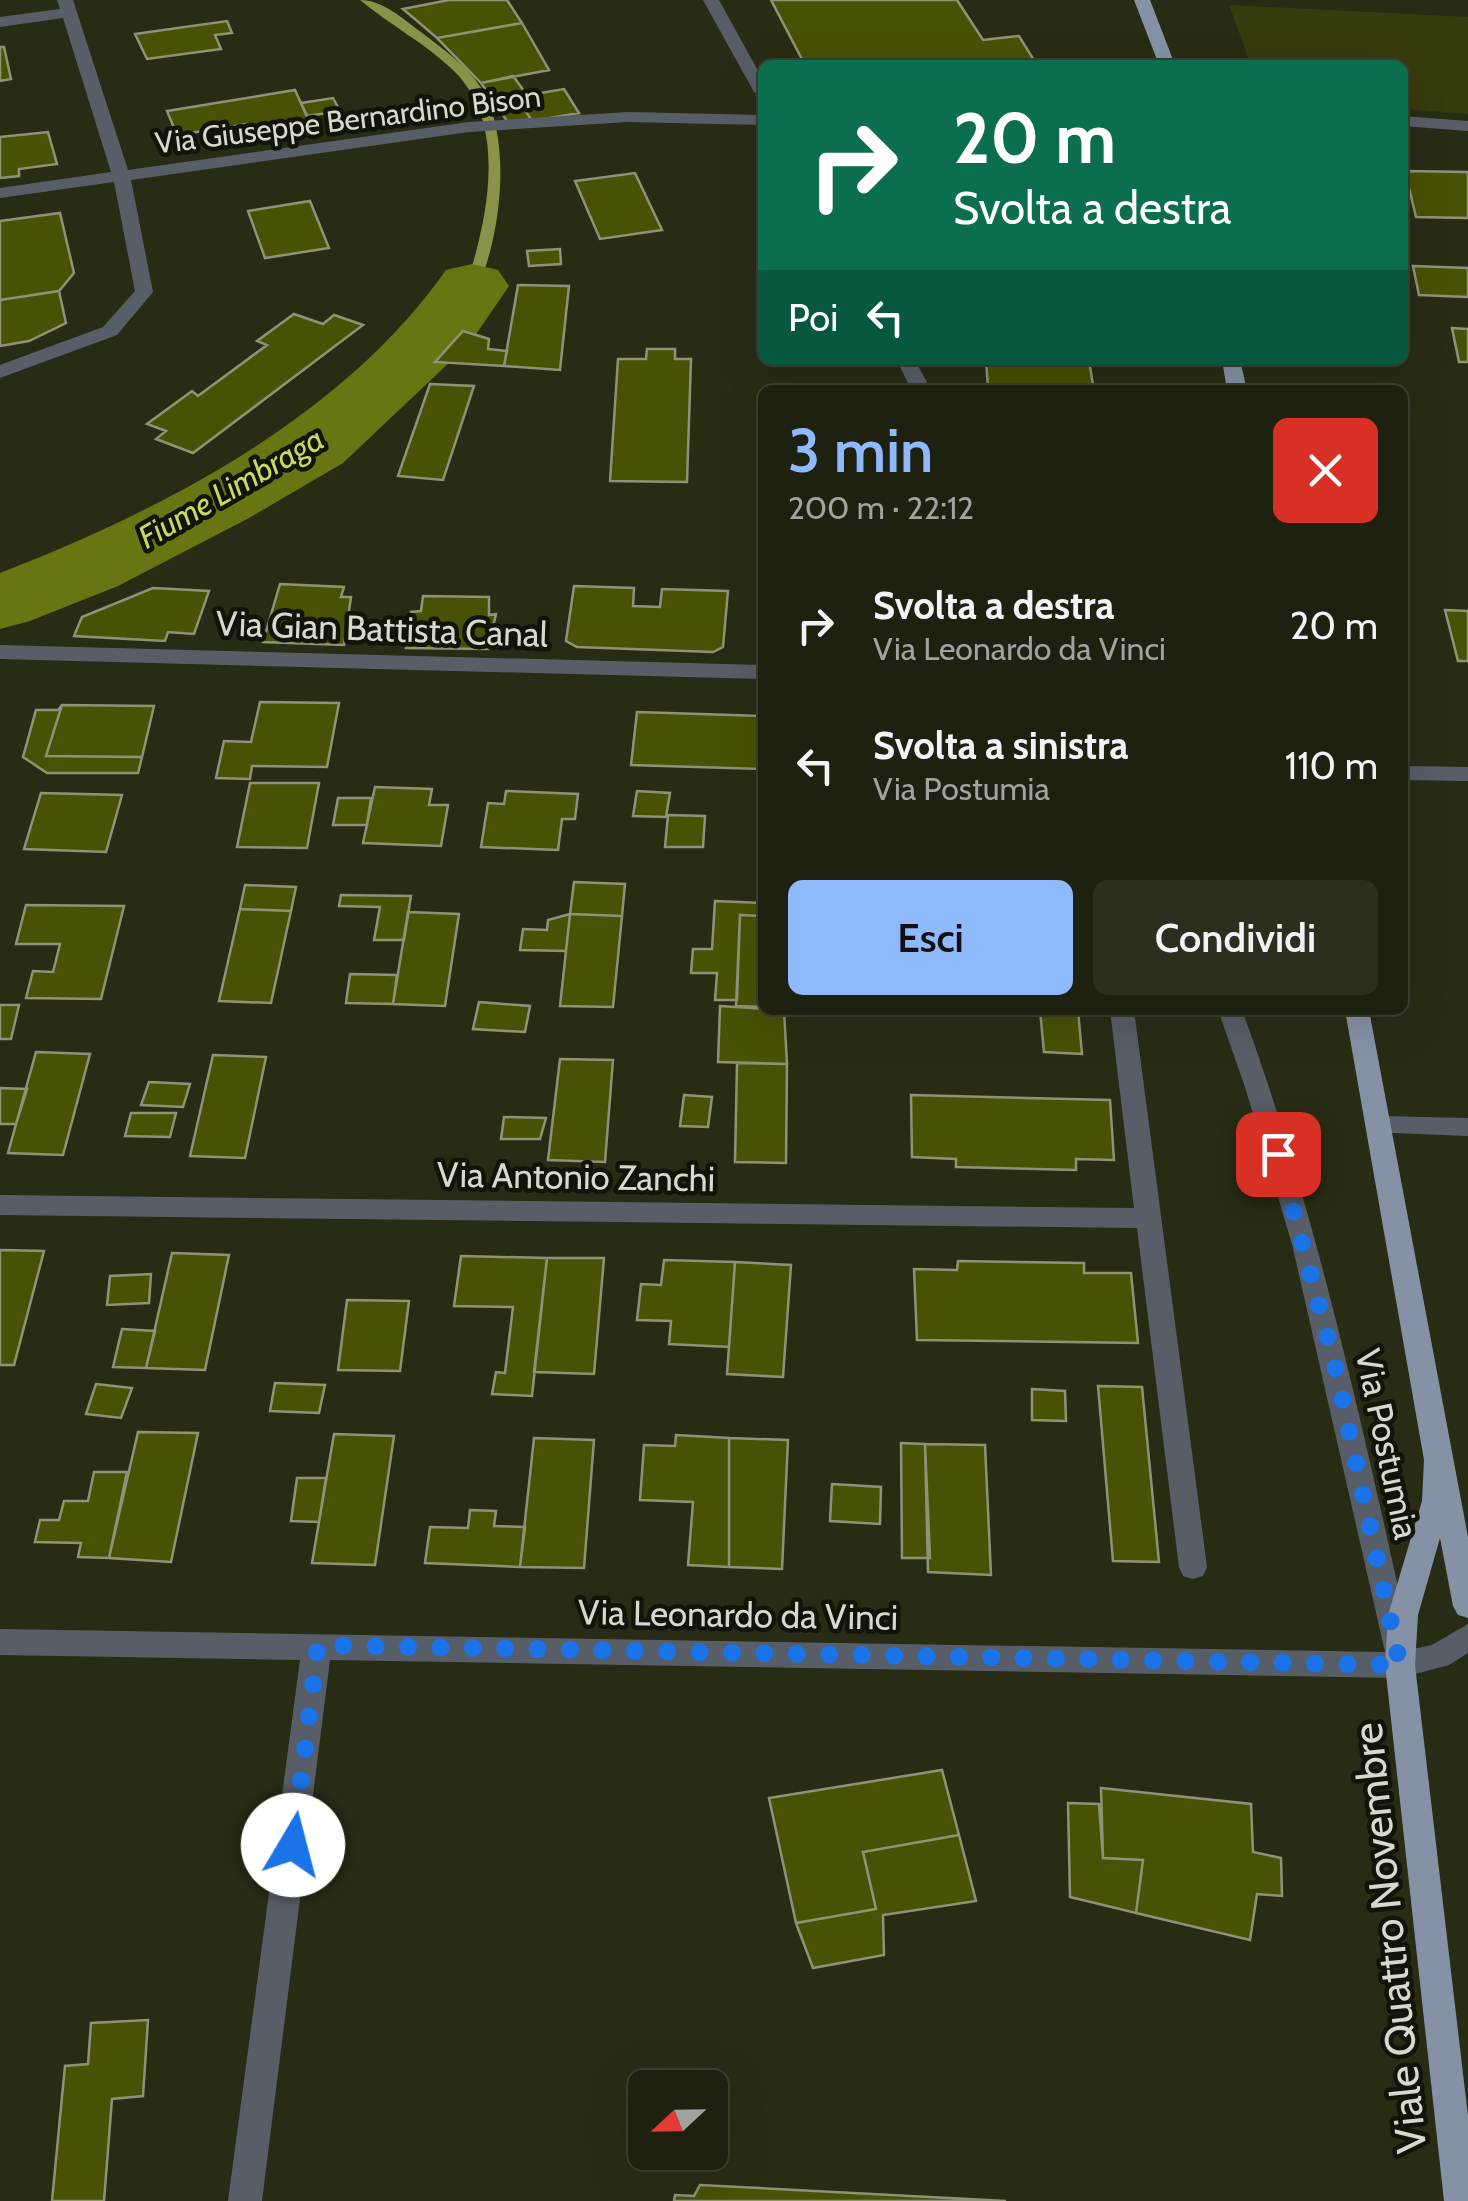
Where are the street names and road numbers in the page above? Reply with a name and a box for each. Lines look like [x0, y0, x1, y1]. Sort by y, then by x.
street label: Via Giuseppe Bernardino Bison [153, 77, 543, 162]
street label: Via Gian Battista Canal [215, 601, 550, 656]
street label: Via Antonio Zanchi [436, 1153, 716, 1200]
street label: Via Postumia [1346, 1345, 1429, 1543]
street label: Via Leonardo da Vinci [578, 1590, 898, 1639]
street label: Viale Quattro Novembre [1341, 1720, 1437, 2156]

